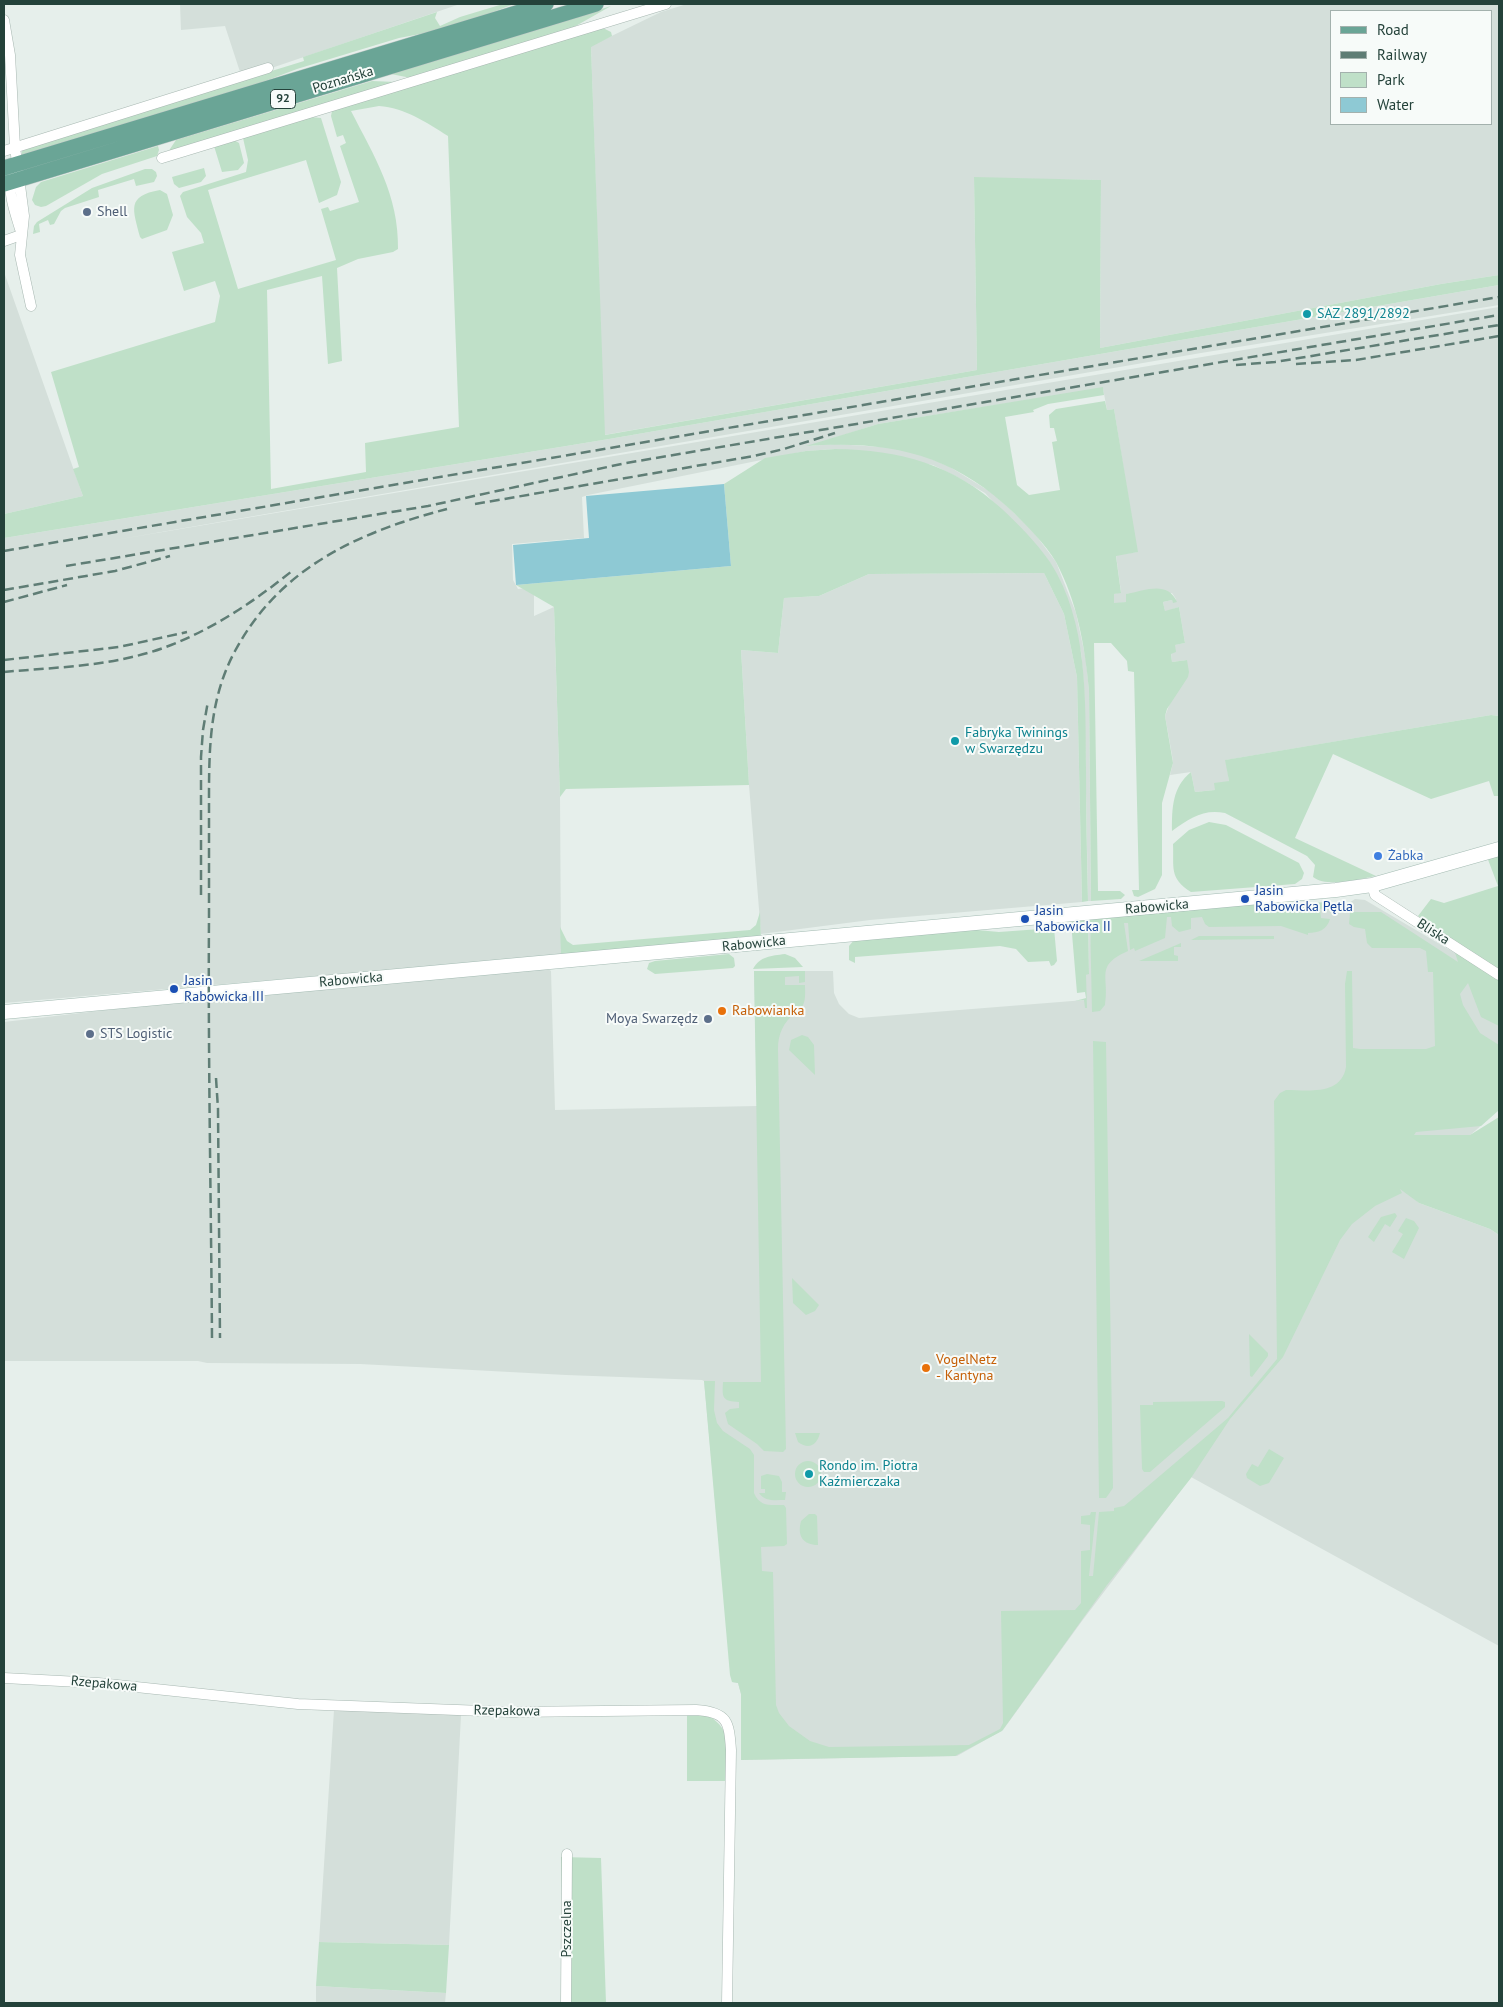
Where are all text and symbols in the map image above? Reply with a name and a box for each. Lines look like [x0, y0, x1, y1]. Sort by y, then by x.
legend [1330, 10, 1493, 125]
text: Road [1377, 20, 1409, 39]
text: Railway [1377, 45, 1427, 64]
street label: Poznańska [311, 63, 375, 97]
text: Park [1377, 70, 1405, 89]
road number: 92 [270, 90, 296, 108]
text: Water [1377, 95, 1414, 114]
place label: Shell [97, 204, 127, 220]
marker: Shell [81, 206, 93, 218]
place label: SAZ 2891/2892 [1317, 306, 1410, 322]
marker: SAZ 2891/2892 [1301, 308, 1313, 320]
place label: Fabryka Twinings w Swarzędzu [965, 725, 1068, 758]
marker: Fabryka Twinings w Swarzędzu [949, 735, 961, 747]
place label: Żabka [1388, 848, 1423, 864]
marker: Żabka [1372, 850, 1384, 862]
place label: Jasin Rabowicka Pętla [1255, 883, 1353, 916]
marker: Jasin Rabowicka Pętla [1239, 893, 1251, 905]
street label: Rabowicka [1124, 896, 1190, 918]
place label: Jasin Rabowicka II [1035, 903, 1111, 936]
marker: Jasin Rabowicka II [1019, 913, 1031, 925]
street label: Bliska [1414, 915, 1452, 949]
street label: Rabowicka [721, 932, 787, 956]
street label: Rabowicka [318, 969, 384, 991]
place label: Jasin Rabowicka III [184, 973, 264, 1006]
marker: Jasin Rabowicka III [168, 983, 180, 995]
place label: Rabowianka [732, 1003, 804, 1019]
marker: Rabowianka [716, 1005, 728, 1017]
place label: Moya Swarzędz [606, 1011, 698, 1027]
marker: Moya Swarzędz [702, 1013, 714, 1025]
place label: STS Logistic [100, 1026, 172, 1042]
marker: STS Logistic [84, 1028, 96, 1040]
place label: VogelNetz - Kantyna [936, 1352, 997, 1384]
marker: VogelNetz - Kantyna [920, 1362, 932, 1374]
place label: Rondo im. Piotra Kaźmierczaka [819, 1458, 918, 1490]
marker: Rondo im. Piotra Kaźmierczaka [803, 1468, 815, 1480]
street label: Rzepakowa [70, 1673, 138, 1695]
street label: Rzepakowa [473, 1702, 541, 1720]
street label: Pszczelna [559, 1900, 575, 1958]

